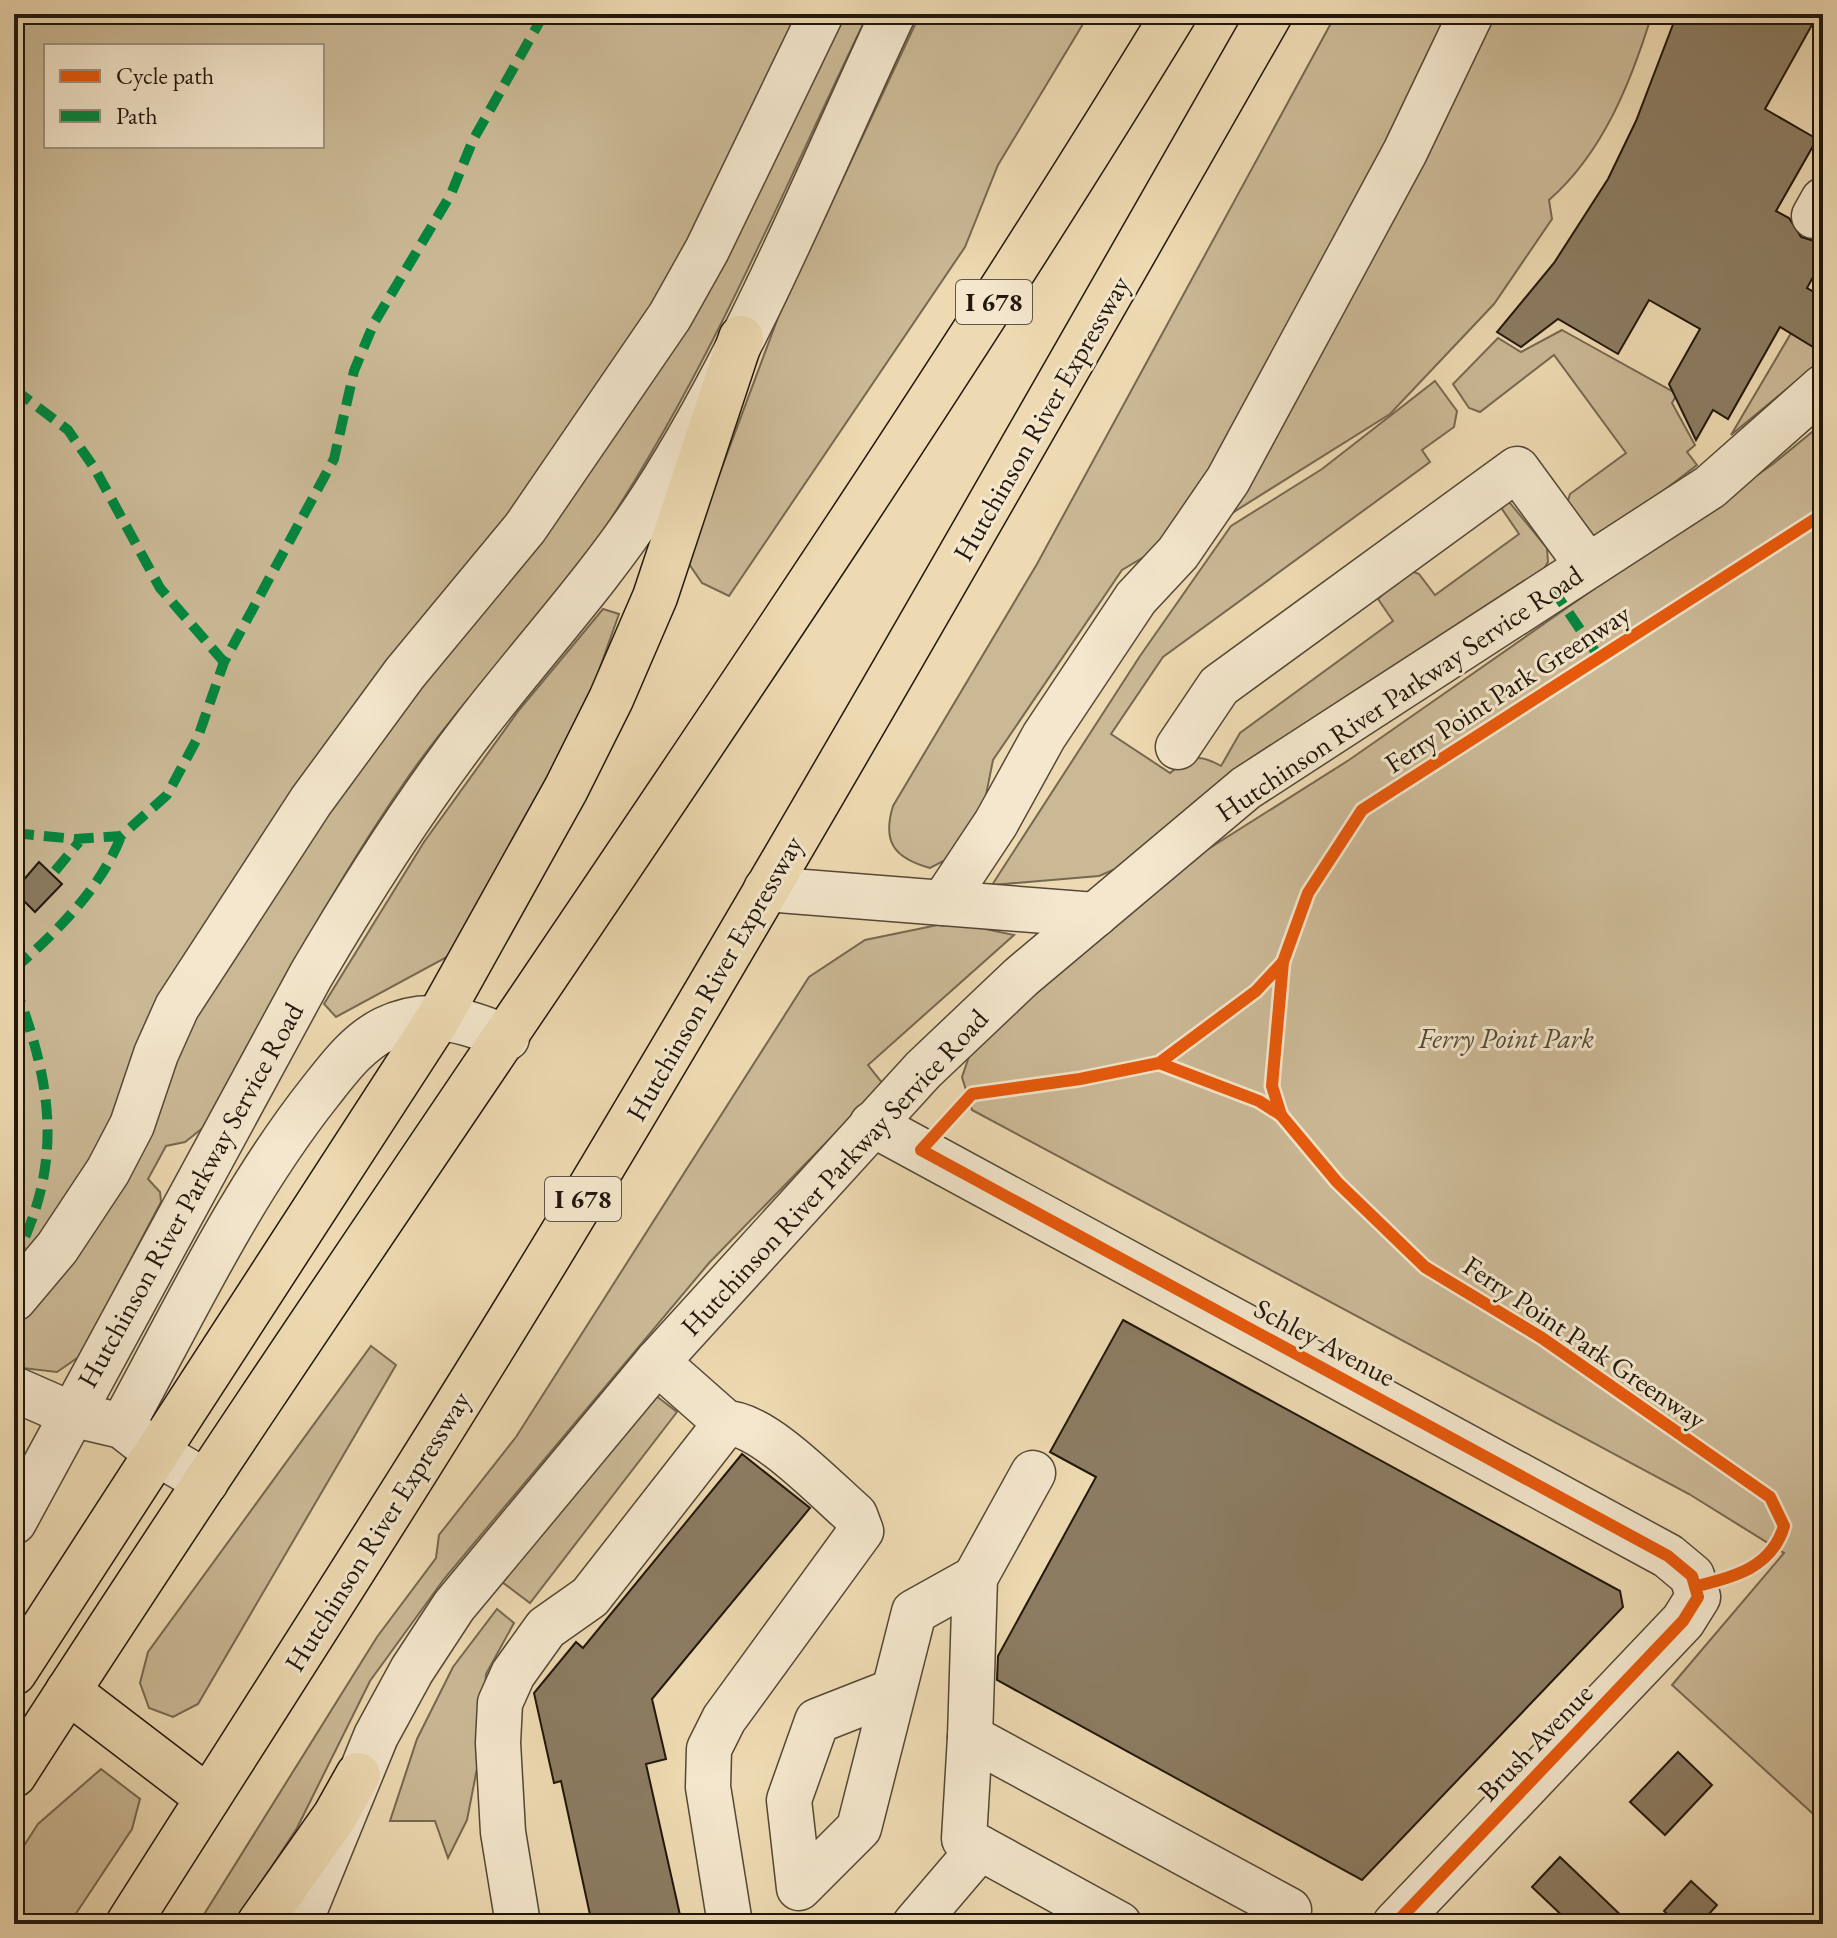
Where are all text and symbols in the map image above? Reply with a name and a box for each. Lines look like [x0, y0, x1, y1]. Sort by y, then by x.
legend [44, 44, 324, 148]
text: Cycle path [116, 60, 214, 91]
text: Path [116, 100, 158, 131]
street label: Hutchinson River Expressway [944, 268, 1138, 567]
road number: I 678 [956, 280, 1032, 324]
street label: Hutchinson River Parkway Service Road [1209, 556, 1590, 830]
street label: Ferry Point Park Greenway [1377, 595, 1637, 781]
street label: Hutchinson River Expressway [617, 828, 811, 1127]
street label: Hutchinson River Parkway Service Road [69, 995, 312, 1394]
street label: Hutchinson River Parkway Service Road [673, 1000, 996, 1343]
park label: Ferry Point Park [1417, 1020, 1594, 1056]
road number: I 678 [545, 1177, 621, 1221]
street label: Ferry Point Park Greenway [1457, 1247, 1714, 1437]
street label: Schley Avenue [1248, 1290, 1402, 1394]
street label: Hutchinson River Expressway [276, 1384, 478, 1678]
street label: Brush Avenue [1470, 1675, 1600, 1808]

